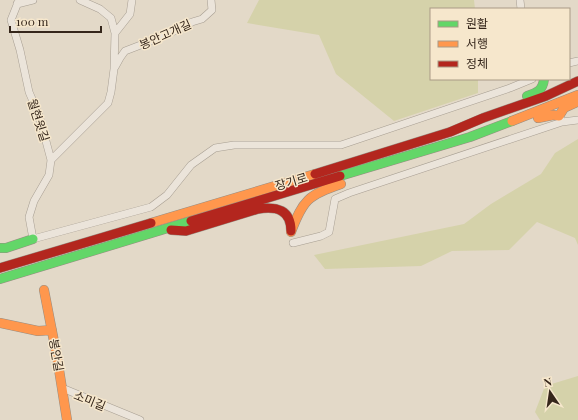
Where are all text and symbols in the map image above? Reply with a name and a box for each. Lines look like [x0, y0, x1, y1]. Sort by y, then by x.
scale bar [10, 8, 101, 34]
legend [430, 8, 570, 80]
text: 100 m [16, 13, 49, 29]
street label: 봉안고개길 [137, 15, 193, 53]
text: 원활 [466, 15, 488, 31]
text: 서행 [466, 35, 488, 51]
text: 정체 [466, 55, 488, 71]
street label: 월현윗길 [25, 97, 53, 143]
street label: 장기로 [273, 169, 309, 193]
street label: 봉안길 [46, 337, 68, 373]
north arrow [530, 372, 570, 412]
text: N [542, 374, 553, 390]
street label: 소미길 [72, 386, 108, 414]

